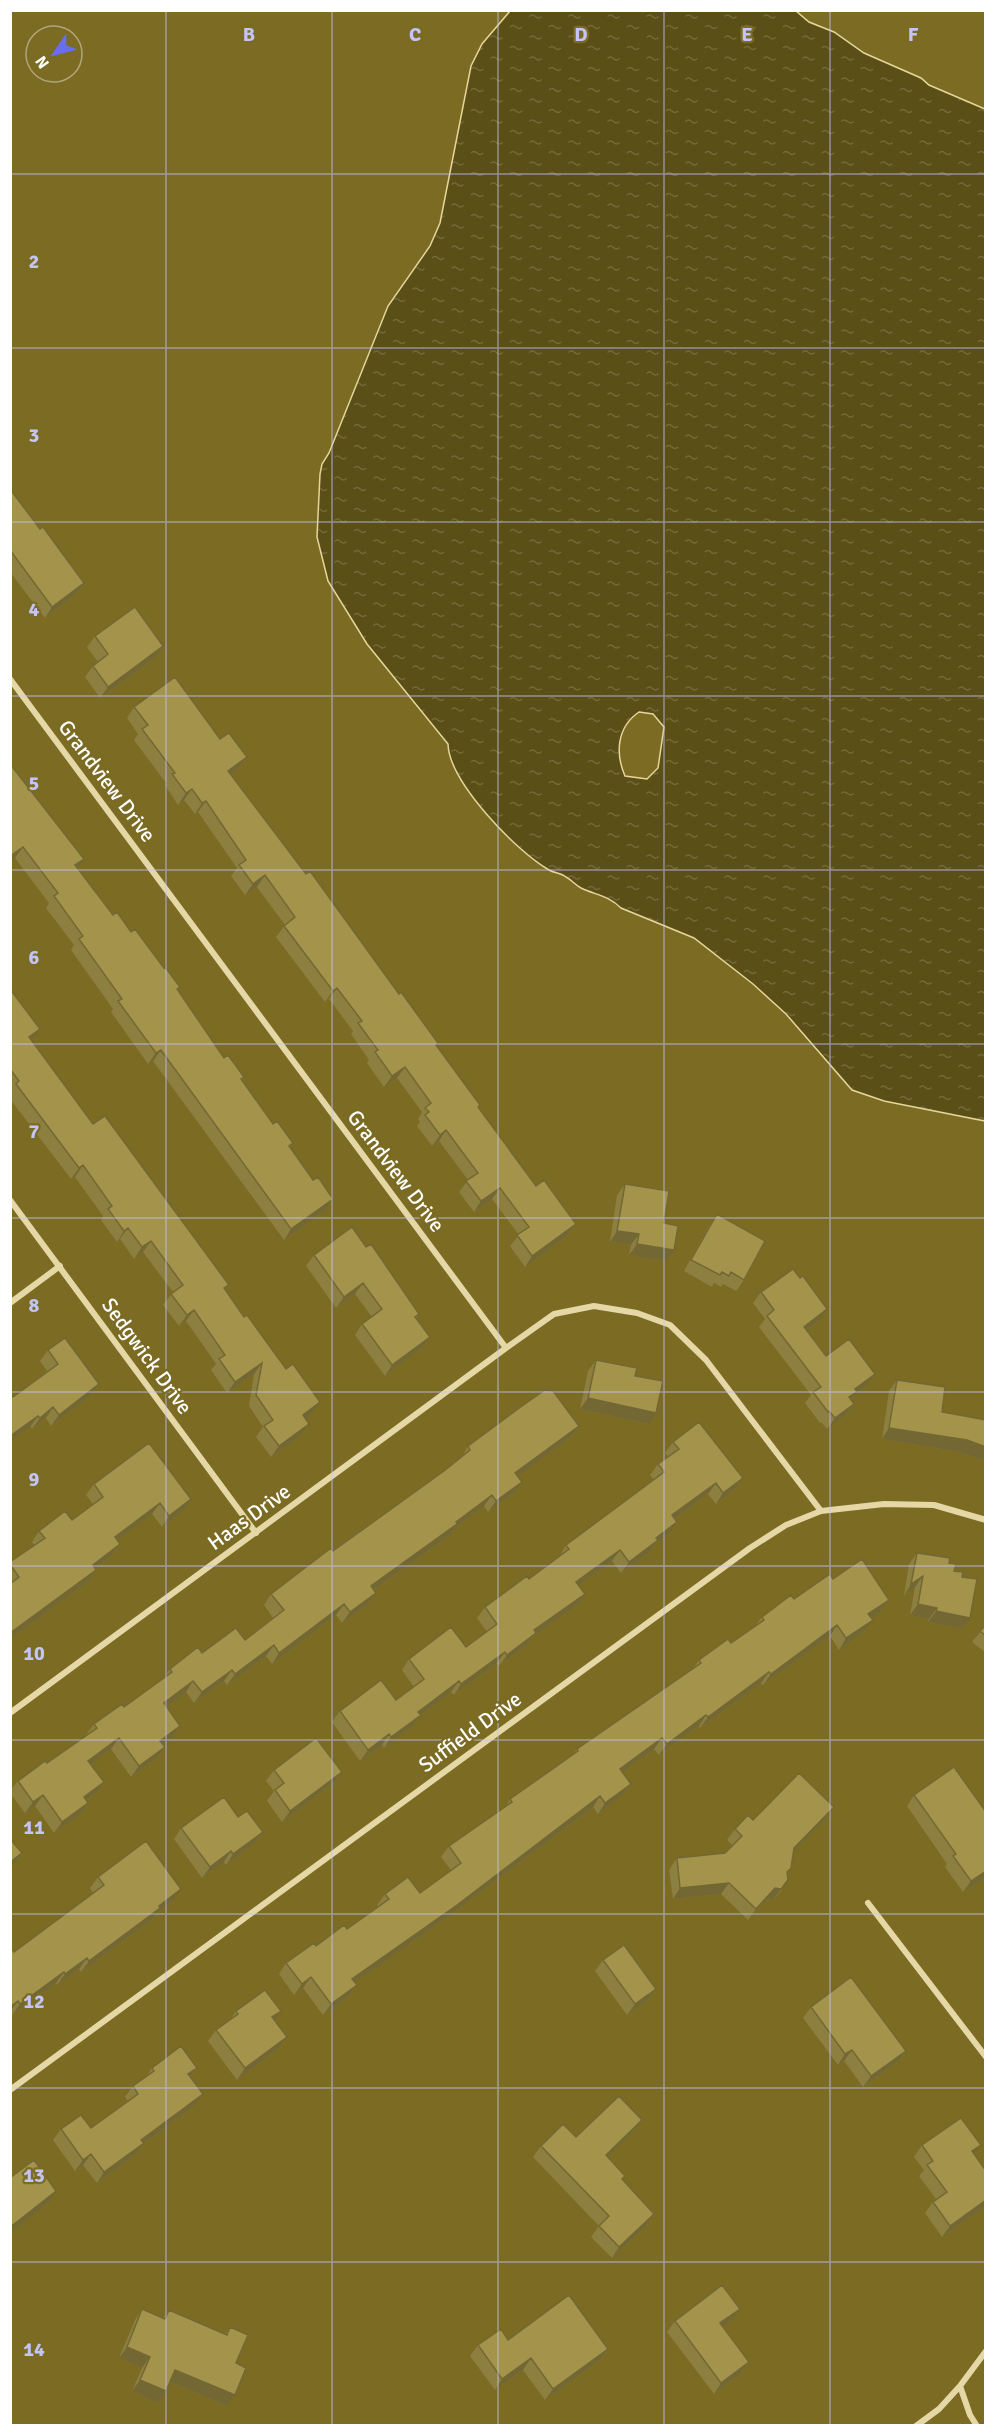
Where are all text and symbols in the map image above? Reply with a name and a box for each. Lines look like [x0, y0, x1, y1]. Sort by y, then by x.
text: B [243, 22, 255, 47]
text: C [409, 22, 421, 47]
text: D [574, 22, 588, 47]
text: E [741, 22, 753, 47]
text: F [908, 22, 919, 47]
north arrow [24, 24, 84, 84]
text: N [31, 52, 54, 72]
text: 2 [29, 249, 39, 274]
text: 3 [29, 423, 39, 448]
text: 4 [29, 597, 40, 622]
street label: Grandview Drive [53, 715, 161, 847]
text: 5 [29, 771, 39, 796]
text: 6 [29, 945, 40, 970]
street label: Grandview Drive [342, 1105, 450, 1237]
text: 7 [29, 1119, 40, 1144]
text: 8 [29, 1293, 40, 1318]
street label: Sedgwick Drive [96, 1293, 198, 1419]
text: 9 [29, 1467, 40, 1492]
street label: Haas Drive [202, 1478, 296, 1556]
text: 10 [23, 1641, 45, 1666]
street label: Suffield Drive [413, 1686, 527, 1778]
text: 11 [23, 1815, 45, 1840]
text: 12 [23, 1989, 45, 2014]
text: 13 [23, 2163, 45, 2188]
text: 14 [23, 2337, 45, 2362]

